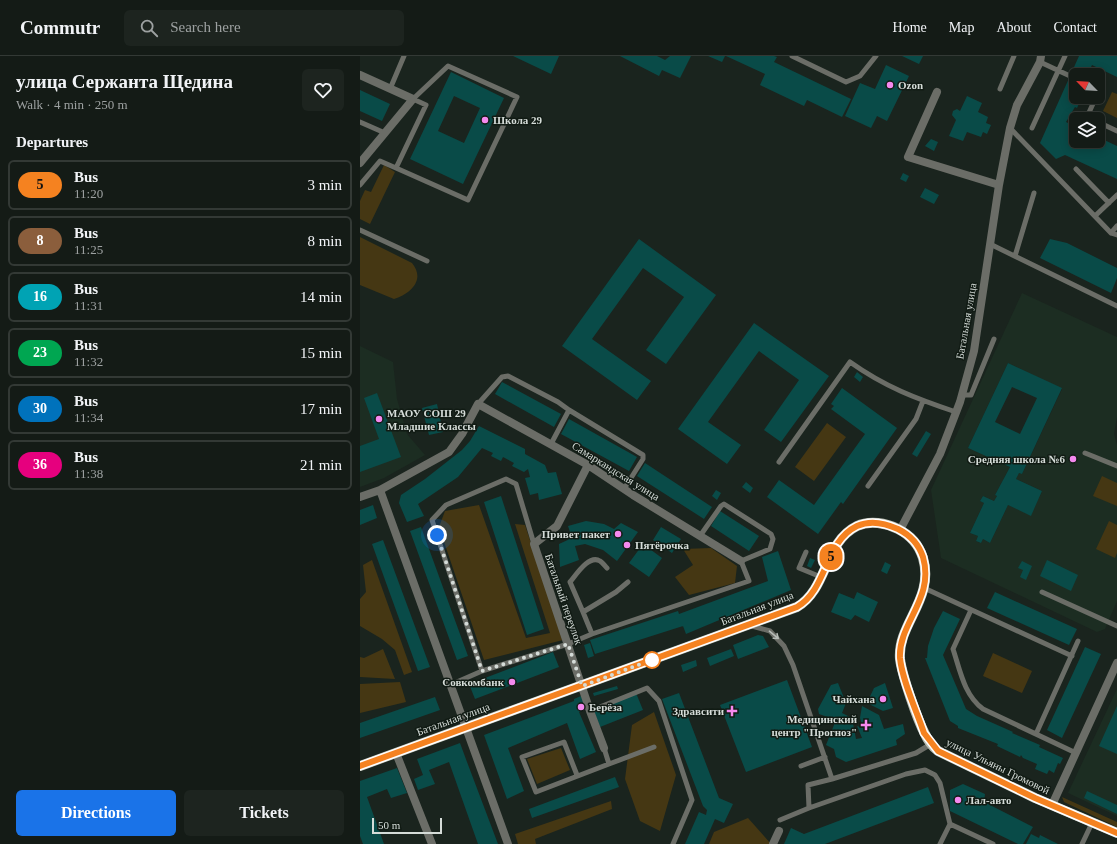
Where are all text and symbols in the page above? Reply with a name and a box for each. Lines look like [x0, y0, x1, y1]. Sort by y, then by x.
search box [124, 10, 404, 46]
text: Commutr [20, 17, 100, 38]
icon: search [138, 17, 160, 39]
text: Search here [170, 19, 241, 35]
text: Home [893, 20, 927, 35]
text: Map [949, 20, 974, 35]
text: About [996, 20, 1031, 35]
text: Contact [1053, 20, 1097, 35]
north arrow [1069, 68, 1105, 104]
map controls [1069, 68, 1105, 148]
button: heart [302, 69, 344, 111]
text: улица Сержанта Щедина [16, 71, 233, 92]
place label: Ozon [898, 79, 923, 91]
marker: Ozon [885, 80, 895, 90]
text: Walk · 4 min · 250 m [16, 97, 128, 112]
button: layers [1069, 112, 1105, 148]
place label: Школа 29 [493, 114, 543, 126]
marker: Школа 29 [480, 115, 490, 125]
text: Departures [16, 134, 88, 150]
text: Bus [74, 169, 98, 185]
text: 5 [37, 177, 44, 192]
text: 3 min [307, 177, 342, 193]
text: 11:20 [74, 186, 103, 201]
text: Bus [74, 225, 98, 241]
text: 8 [37, 233, 44, 248]
text: 8 min [307, 233, 342, 249]
text: 11:25 [74, 242, 103, 257]
text: Bus [74, 281, 98, 297]
street label: Батальная улица [953, 282, 979, 360]
text: 16 [33, 289, 47, 304]
text: 14 min [300, 289, 342, 305]
text: 11:31 [74, 298, 103, 313]
text: Bus [74, 337, 98, 353]
text: 23 [33, 345, 47, 360]
text: 15 min [300, 345, 342, 361]
text: 11:32 [74, 354, 103, 369]
text: Bus [74, 393, 98, 409]
text: 30 [33, 401, 47, 416]
text: 17 min [300, 401, 342, 417]
place label: МАОУ СОШ 29 Младшие Классы [387, 407, 476, 432]
text: 11:34 [74, 410, 103, 425]
marker: МАОУ СОШ 29 Младшие Классы [374, 414, 384, 424]
street label: Самаркандская улица [570, 439, 662, 503]
text: Bus [74, 449, 98, 465]
place label: Средняя школа №6 [968, 453, 1065, 465]
marker: Средняя школа №6 [1068, 454, 1078, 464]
text: 36 [33, 457, 47, 472]
text: 21 min [300, 457, 342, 473]
text: 11:38 [74, 466, 103, 481]
your location [427, 525, 447, 545]
place label: Привет пакет [542, 528, 611, 540]
marker: Привет пакет [613, 529, 623, 539]
place label: Пятёрочка [635, 539, 690, 551]
marker: Пятёрочка [622, 540, 632, 550]
line badge: 5 [818, 544, 844, 570]
text: 5 [828, 549, 835, 564]
street label: Батальный переулок [543, 552, 585, 647]
street label: Батальная улица [719, 589, 795, 627]
one-way arrow [769, 630, 779, 639]
unlabelled marker [643, 651, 661, 669]
place label: Совкомбанк [442, 676, 505, 688]
marker: Совкомбанк [507, 677, 517, 687]
place label: Чайхана [832, 693, 875, 705]
marker: Чайхана [878, 694, 888, 704]
street label: Батальная улица [415, 700, 491, 738]
place label: Берёза [589, 701, 623, 713]
marker: Берёза [576, 702, 586, 712]
place label: Здравсити [672, 705, 725, 717]
marker: Здравсити [727, 706, 737, 716]
place label: Медицинский центр "Прогноз" [771, 713, 858, 738]
marker: Медицинский центр "Прогноз" [860, 719, 872, 731]
street label: улица Ульяны Громовой [944, 736, 1052, 796]
button: Directions [16, 790, 176, 836]
button: Tickets [184, 790, 344, 836]
place label: Лал-авто [966, 794, 1012, 806]
marker: Лал-авто [953, 795, 963, 805]
scale bar [372, 816, 442, 835]
text: 50 m [378, 819, 400, 831]

